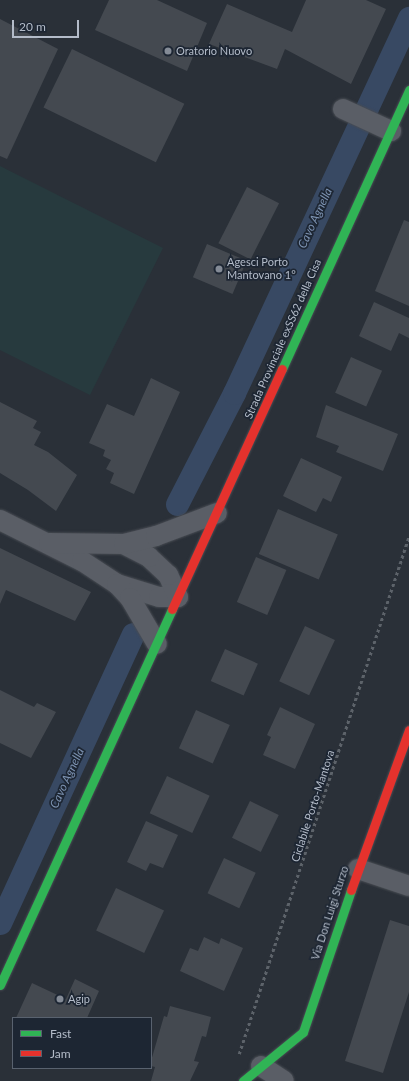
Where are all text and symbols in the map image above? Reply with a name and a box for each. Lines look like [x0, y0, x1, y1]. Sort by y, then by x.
scale bar [14, 12, 81, 38]
text: 20 m [19, 19, 46, 34]
place label: Oratorio Nuovo [176, 44, 252, 58]
marker: Oratorio Nuovo [163, 46, 173, 56]
water label: Cavo Agnella [295, 185, 335, 251]
place label: Agesci Porto Mantovano 1° [227, 256, 296, 282]
street label: Strada Provinciale exSS62 della Cisa [242, 257, 324, 421]
marker: Agesci Porto Mantovano 1° [214, 264, 224, 274]
water label: Cavo Agnella [47, 745, 87, 811]
street label: Ciclabile Porto-Mantova [289, 748, 337, 864]
street label: Via Don Luigi Sturzo [309, 864, 351, 962]
place label: Agip [68, 992, 90, 1006]
marker: Agip [55, 994, 65, 1004]
legend [12, 1017, 152, 1069]
text: Fast [50, 1026, 71, 1041]
text: Jam [50, 1046, 71, 1061]

